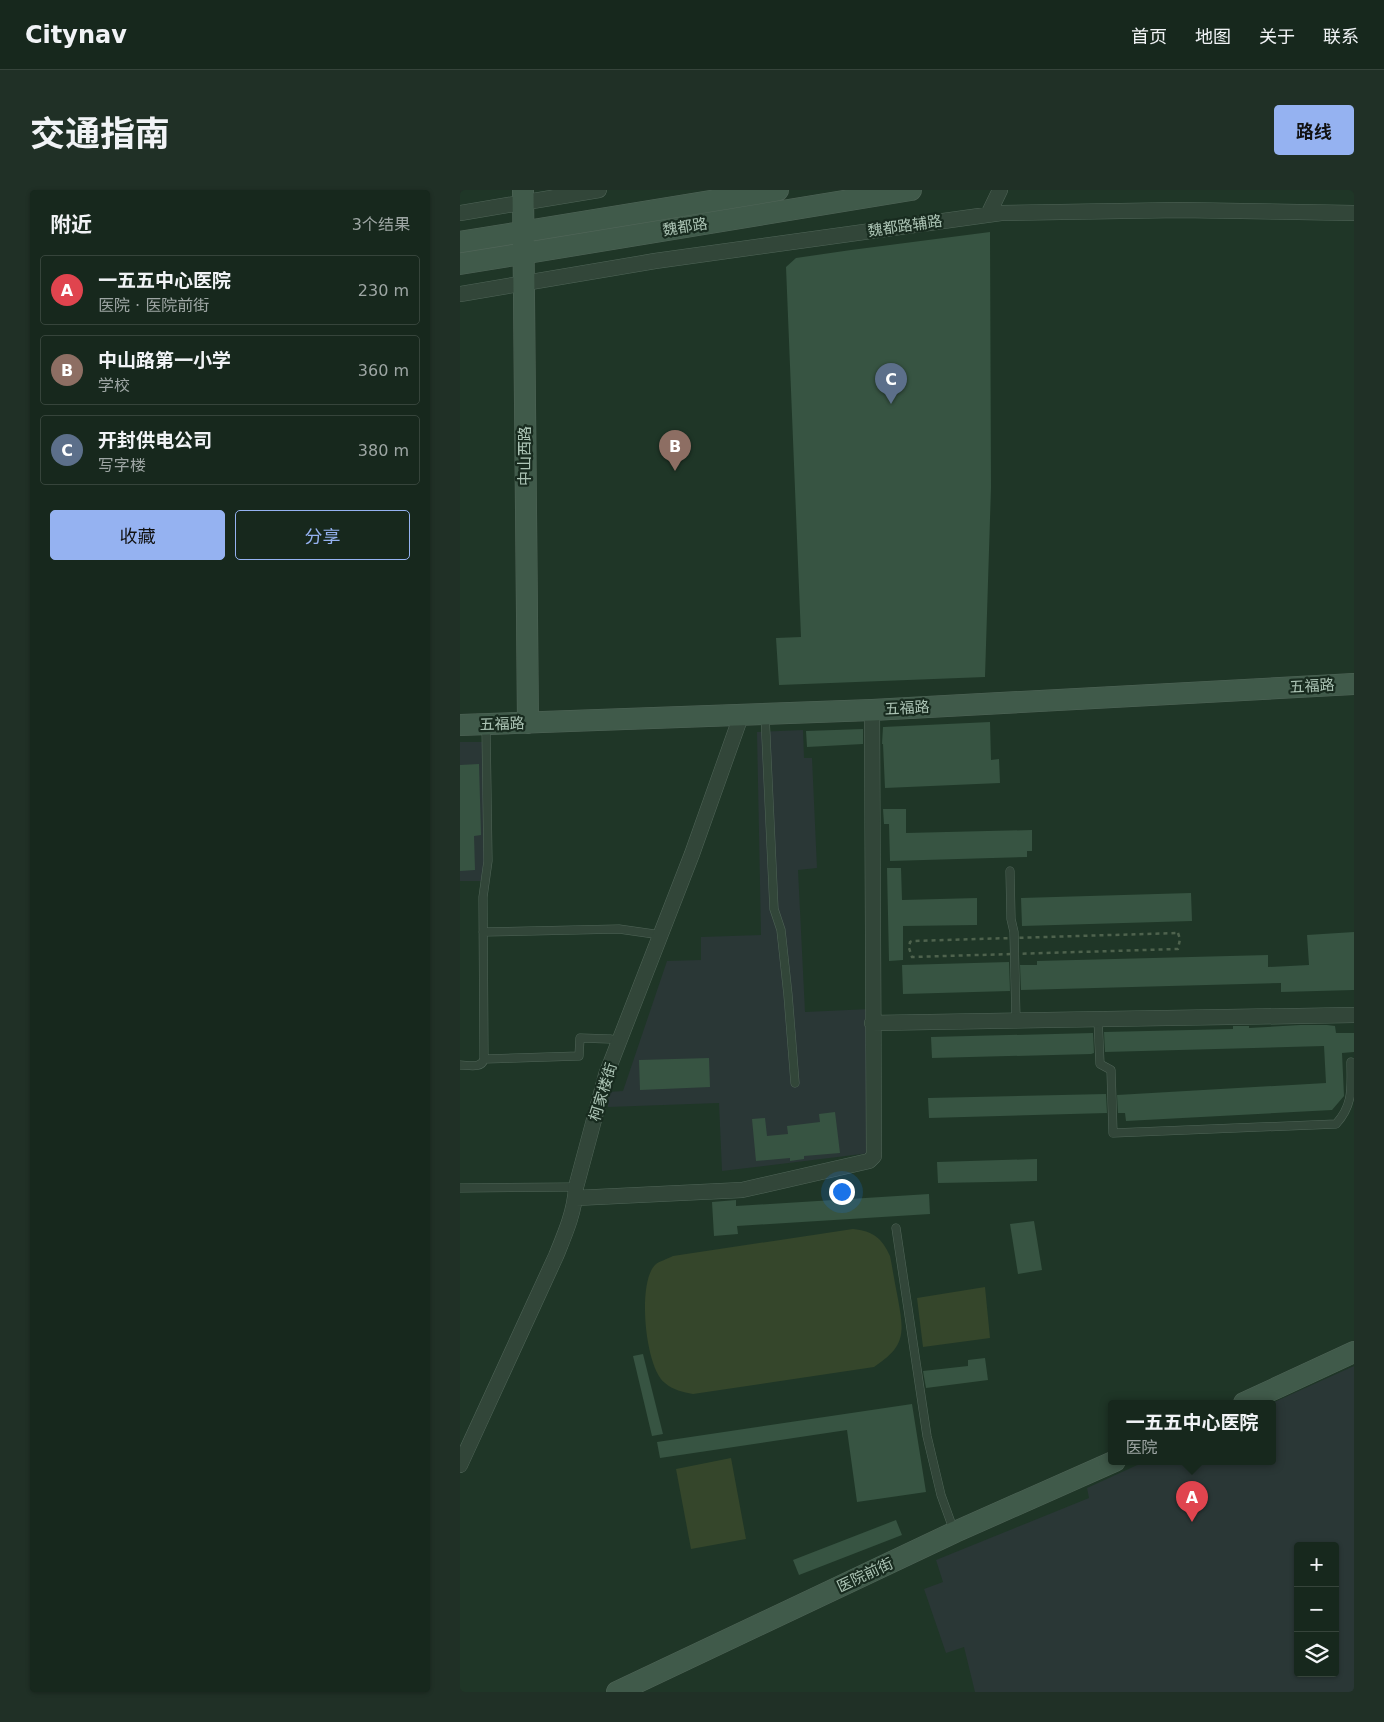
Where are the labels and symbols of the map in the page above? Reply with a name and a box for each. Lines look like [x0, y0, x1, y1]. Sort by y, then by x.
street label: 魏都路辅路 [867, 212, 943, 240]
street label: 魏都路 [661, 215, 709, 239]
pin: C [875, 363, 907, 404]
street label: 中山西路 [516, 426, 534, 486]
pin: B [659, 430, 691, 471]
street label: 五福路 [1289, 676, 1335, 696]
street label: 五福路 [884, 698, 930, 718]
street label: 五福路 [479, 714, 525, 734]
street label: 柯家楼街 [586, 1061, 620, 1123]
your location [829, 1179, 855, 1205]
pin: A [1176, 1481, 1208, 1522]
street label: 医院前街 [834, 1554, 896, 1596]

